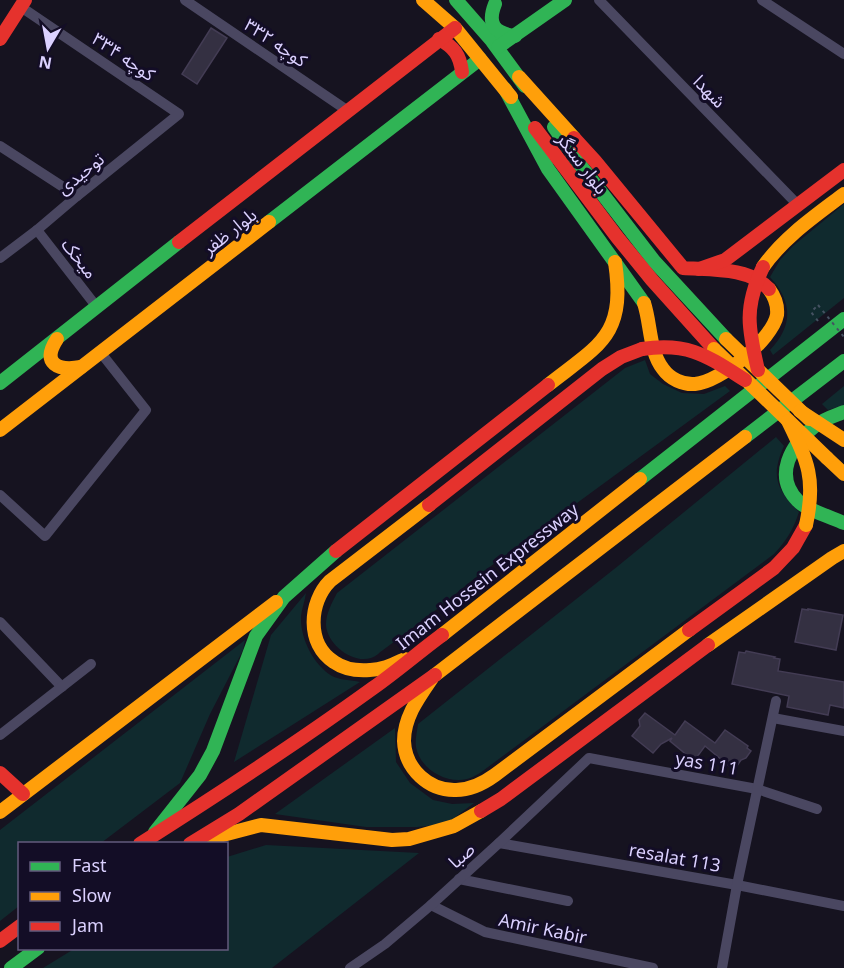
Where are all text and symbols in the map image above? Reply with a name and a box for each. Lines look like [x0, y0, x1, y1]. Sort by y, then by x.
street label: کوچه ۳۳۲ [240, 12, 313, 72]
north arrow [18, 18, 78, 78]
street label: کوچه ۳۳۴ [88, 26, 161, 86]
text: N [37, 51, 54, 75]
street label: شهدا [688, 69, 732, 113]
street label: بلوار سنگر [551, 127, 614, 199]
street label: توحیدی [51, 147, 109, 199]
street label: بلوار ظفر [196, 202, 261, 260]
street label: میخک [57, 233, 103, 283]
street label: Imam Hossein Expressway [391, 497, 584, 655]
street label: yas 111 [674, 746, 740, 780]
street label: صبا [443, 837, 479, 873]
street label: resalat 113 [627, 837, 723, 877]
legend [18, 842, 228, 950]
text: Fast [72, 853, 107, 877]
text: Slow [72, 883, 111, 907]
street label: Amir Kabir [497, 907, 590, 949]
text: Jam [70, 913, 104, 937]

